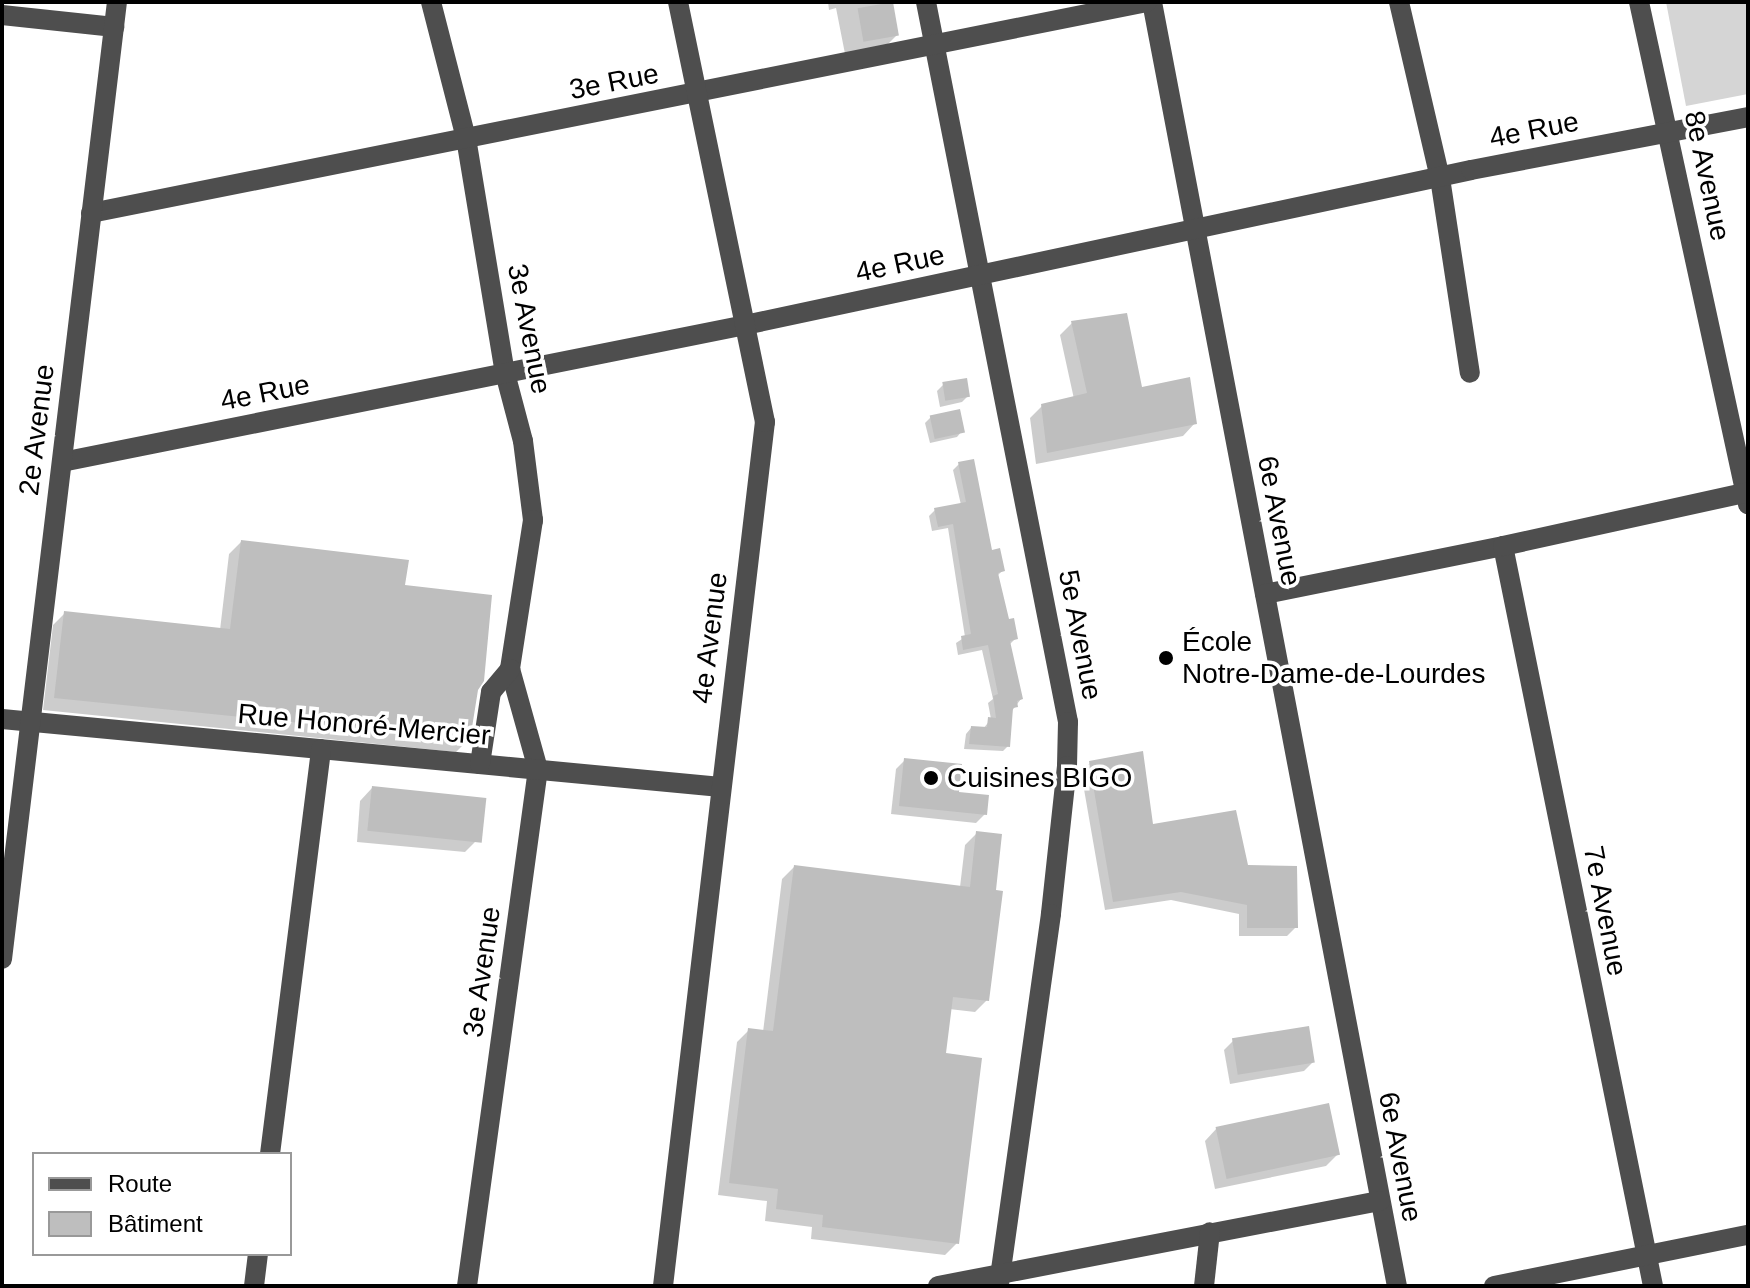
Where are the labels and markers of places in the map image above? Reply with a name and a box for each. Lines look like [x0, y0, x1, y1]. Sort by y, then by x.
place label: École Notre-Dame-de-Lourdes [1182, 625, 1485, 691]
marker: École Notre-Dame-de-Lourdes [1157, 649, 1175, 667]
place label: Cuisines BIGO [947, 761, 1132, 795]
marker: Cuisines BIGO [922, 769, 940, 787]

